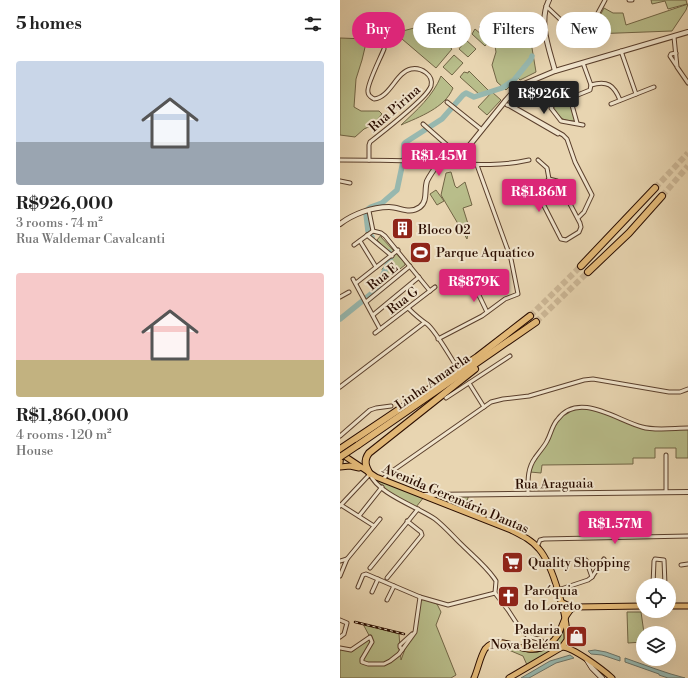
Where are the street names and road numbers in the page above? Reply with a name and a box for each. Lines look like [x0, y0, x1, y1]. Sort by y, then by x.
street label: Rua Pirina [366, 82, 424, 136]
street label: Rua E [364, 260, 401, 294]
street label: Rua G [384, 283, 422, 318]
street label: Linha Amarela [392, 350, 473, 413]
street label: Avenida Geremário Dantas [379, 460, 532, 537]
street label: Rua Araguaia [515, 475, 594, 493]

